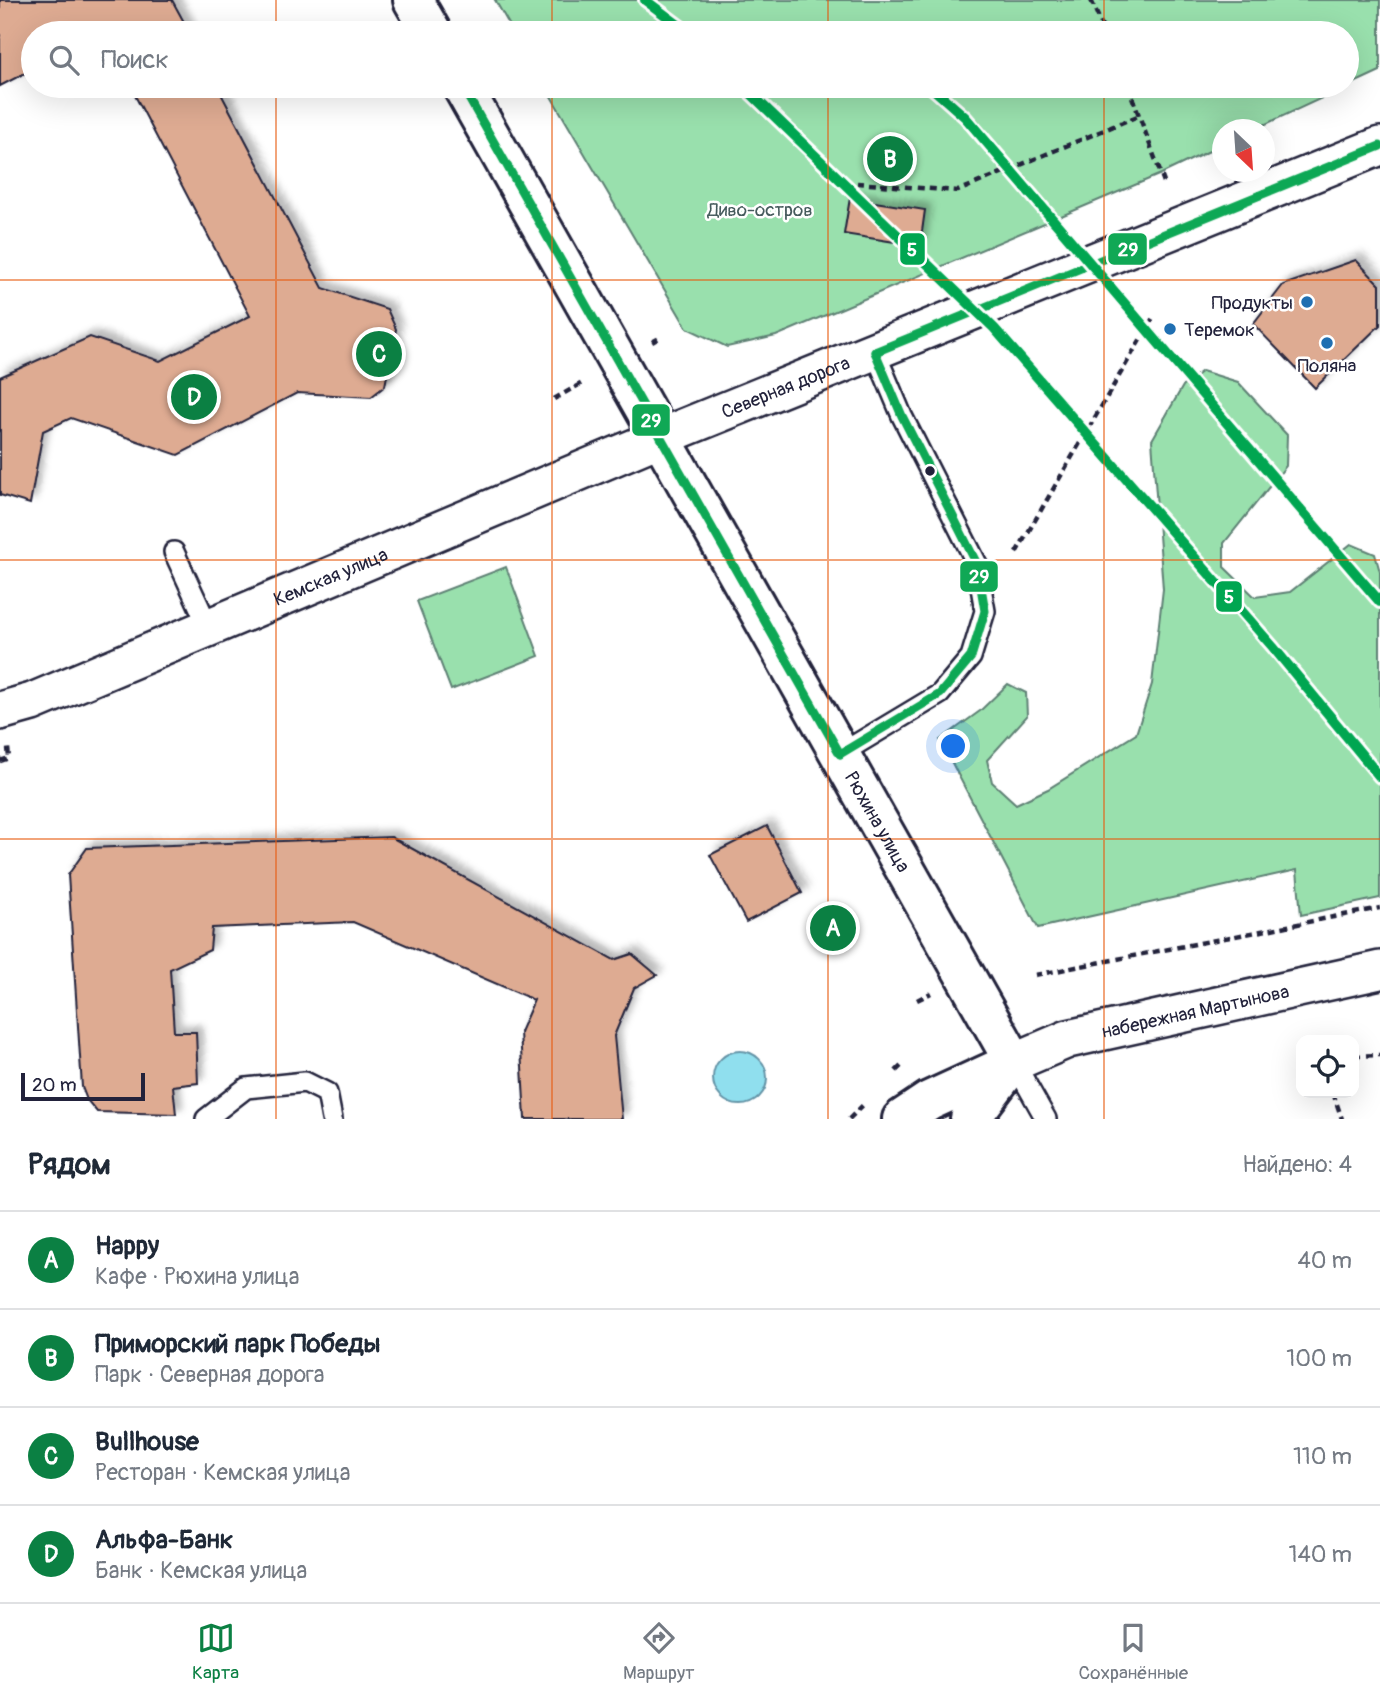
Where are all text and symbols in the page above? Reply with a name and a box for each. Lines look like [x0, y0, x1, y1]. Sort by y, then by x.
search box [21, 21, 1359, 98]
icon: search [45, 41, 83, 79]
text: Поиск [101, 44, 169, 76]
north arrow [1212, 119, 1275, 182]
pin: B [867, 133, 913, 185]
park label: Диво-остров [706, 198, 813, 222]
line badge: 5 [899, 232, 926, 266]
line badge: 29 [1107, 232, 1148, 266]
text: 5 [907, 238, 917, 262]
text: 29 [1118, 238, 1138, 262]
place label: Продукты [1211, 291, 1293, 315]
marker: Продукты [1299, 294, 1315, 310]
place label: Теремок [1184, 318, 1255, 342]
marker: Теремок [1162, 321, 1178, 337]
pin: C [356, 328, 402, 380]
marker: Поляна [1319, 335, 1335, 351]
street label: Северная дорога [718, 351, 854, 424]
place label: Поляна [1298, 354, 1357, 378]
pin: D [171, 371, 217, 423]
line badge: 29 [631, 403, 671, 437]
text: 29 [641, 409, 661, 433]
unlabelled marker [923, 464, 937, 478]
street label: Кемская улица [270, 543, 392, 612]
line badge: 29 [959, 560, 999, 593]
text: 29 [969, 565, 989, 589]
line badge: 5 [1215, 580, 1243, 613]
text: 5 [1224, 585, 1234, 609]
your location [936, 729, 970, 763]
street label: Рюхина улица [839, 767, 915, 877]
pin: A [810, 902, 856, 954]
street label: набережная Мартынова [1100, 979, 1291, 1044]
map controls [1296, 1035, 1359, 1098]
button: locate [1296, 1035, 1359, 1098]
scale bar [21, 1070, 145, 1102]
text: 20 m [32, 1073, 77, 1097]
text: Рядом [28, 1146, 111, 1183]
text: Найдено: 4 [1242, 1150, 1352, 1179]
text: Happy [95, 1230, 159, 1262]
text: A [44, 1246, 58, 1275]
text: 40 m [1298, 1246, 1352, 1275]
text: Кафе · Рюхина улица [95, 1262, 299, 1291]
text: Приморский парк Победы [95, 1328, 380, 1360]
text: B [44, 1344, 58, 1373]
text: 100 m [1286, 1344, 1352, 1373]
text: Парк · Северная дорога [95, 1360, 325, 1389]
text: Bullhouse [95, 1426, 199, 1458]
text: C [44, 1442, 58, 1471]
text: 110 m [1293, 1442, 1352, 1471]
text: Ресторан · Кемская улица [95, 1458, 350, 1487]
text: Альфа-Банк [95, 1524, 233, 1556]
text: D [44, 1540, 58, 1569]
text: 140 m [1289, 1540, 1352, 1569]
text: Банк · Кемская улица [95, 1556, 307, 1585]
tab: Карта [192, 1619, 239, 1685]
tab: Маршрут [623, 1619, 695, 1685]
tab: Сохранённые [1078, 1619, 1188, 1685]

